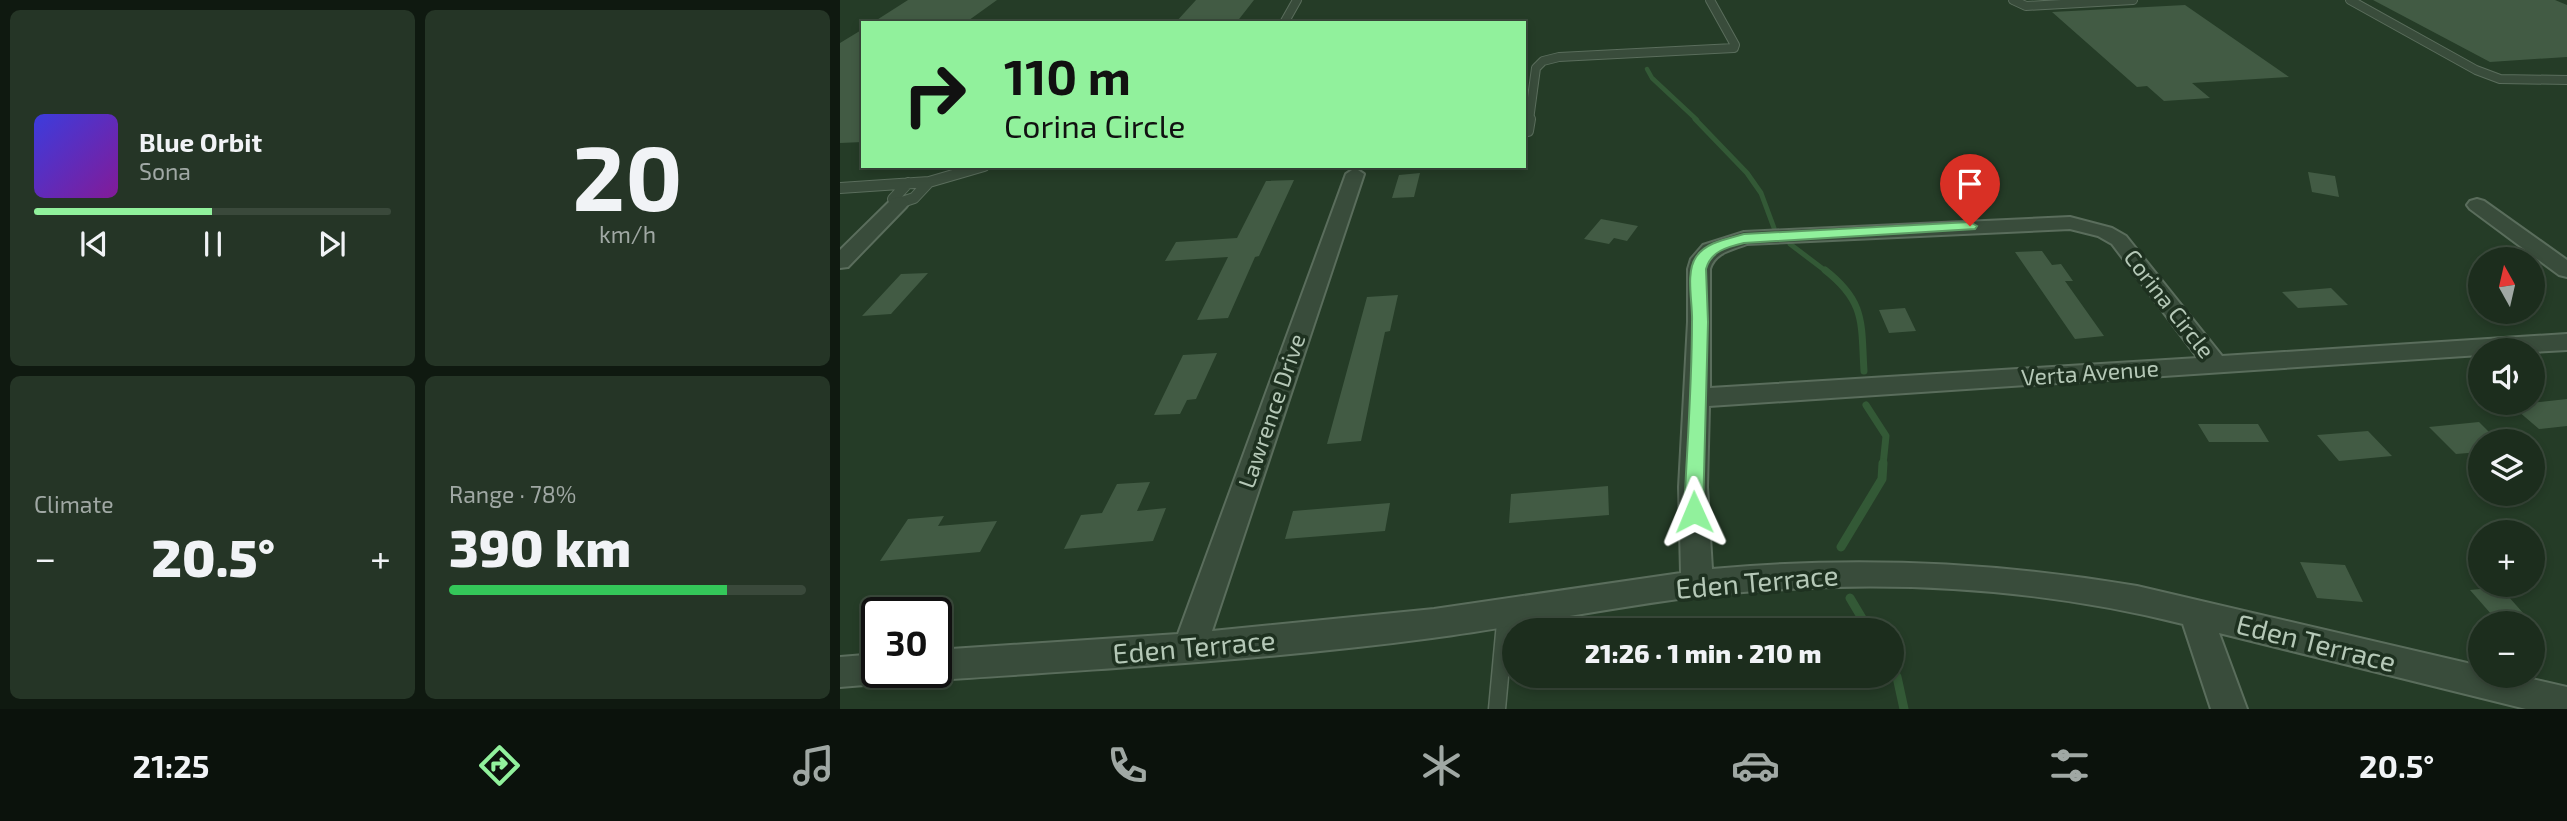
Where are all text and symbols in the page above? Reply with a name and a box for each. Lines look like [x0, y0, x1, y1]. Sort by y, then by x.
text: 110 m [1004, 46, 1131, 105]
icon: right [889, 49, 980, 140]
text: Corina Circle [1004, 106, 1185, 144]
text: 20 [572, 120, 683, 229]
text: Blue Orbit [139, 126, 262, 157]
pin [1940, 154, 2000, 226]
text: Sona [139, 157, 191, 185]
icon: arrive [1951, 165, 1989, 203]
text: km/h [599, 220, 656, 248]
icon: previous [75, 225, 113, 263]
icon: pause [194, 225, 232, 263]
icon: next [313, 225, 351, 263]
street label: Corina Circle [2119, 243, 2221, 363]
north arrow [2468, 247, 2544, 324]
map controls [2468, 247, 2545, 688]
street label: Lawrence Drive [1232, 330, 1311, 491]
button: sound [2468, 338, 2545, 415]
street label: Verta Avenue [2020, 353, 2160, 391]
button: layers [2468, 429, 2545, 506]
position arrow [1657, 475, 1731, 549]
text: Range · 78% [449, 480, 576, 508]
text: Climate [34, 490, 114, 518]
text: 390 km [449, 515, 631, 577]
button: + [2468, 520, 2545, 597]
text: 20.5° [151, 525, 275, 587]
text: − [34, 534, 56, 580]
text: + [370, 534, 391, 580]
street label: Eden Terrace [1674, 557, 1840, 605]
speed limit sign: 30 [861, 597, 952, 688]
street label: Eden Terrace [2233, 606, 2400, 678]
button: − [2468, 611, 2545, 688]
street label: Eden Terrace [1111, 622, 1277, 670]
text: 21:26 · 1 min · 210 m [1585, 637, 1821, 668]
icon: directions [475, 741, 524, 790]
icon: music [789, 741, 838, 790]
icon: phone [1103, 741, 1152, 790]
icon: climate [1417, 741, 1466, 790]
icon: car [1731, 741, 1780, 790]
icon: filters [2045, 741, 2094, 790]
text: 21:25 [133, 746, 209, 784]
text: 20.5° [2359, 746, 2434, 784]

